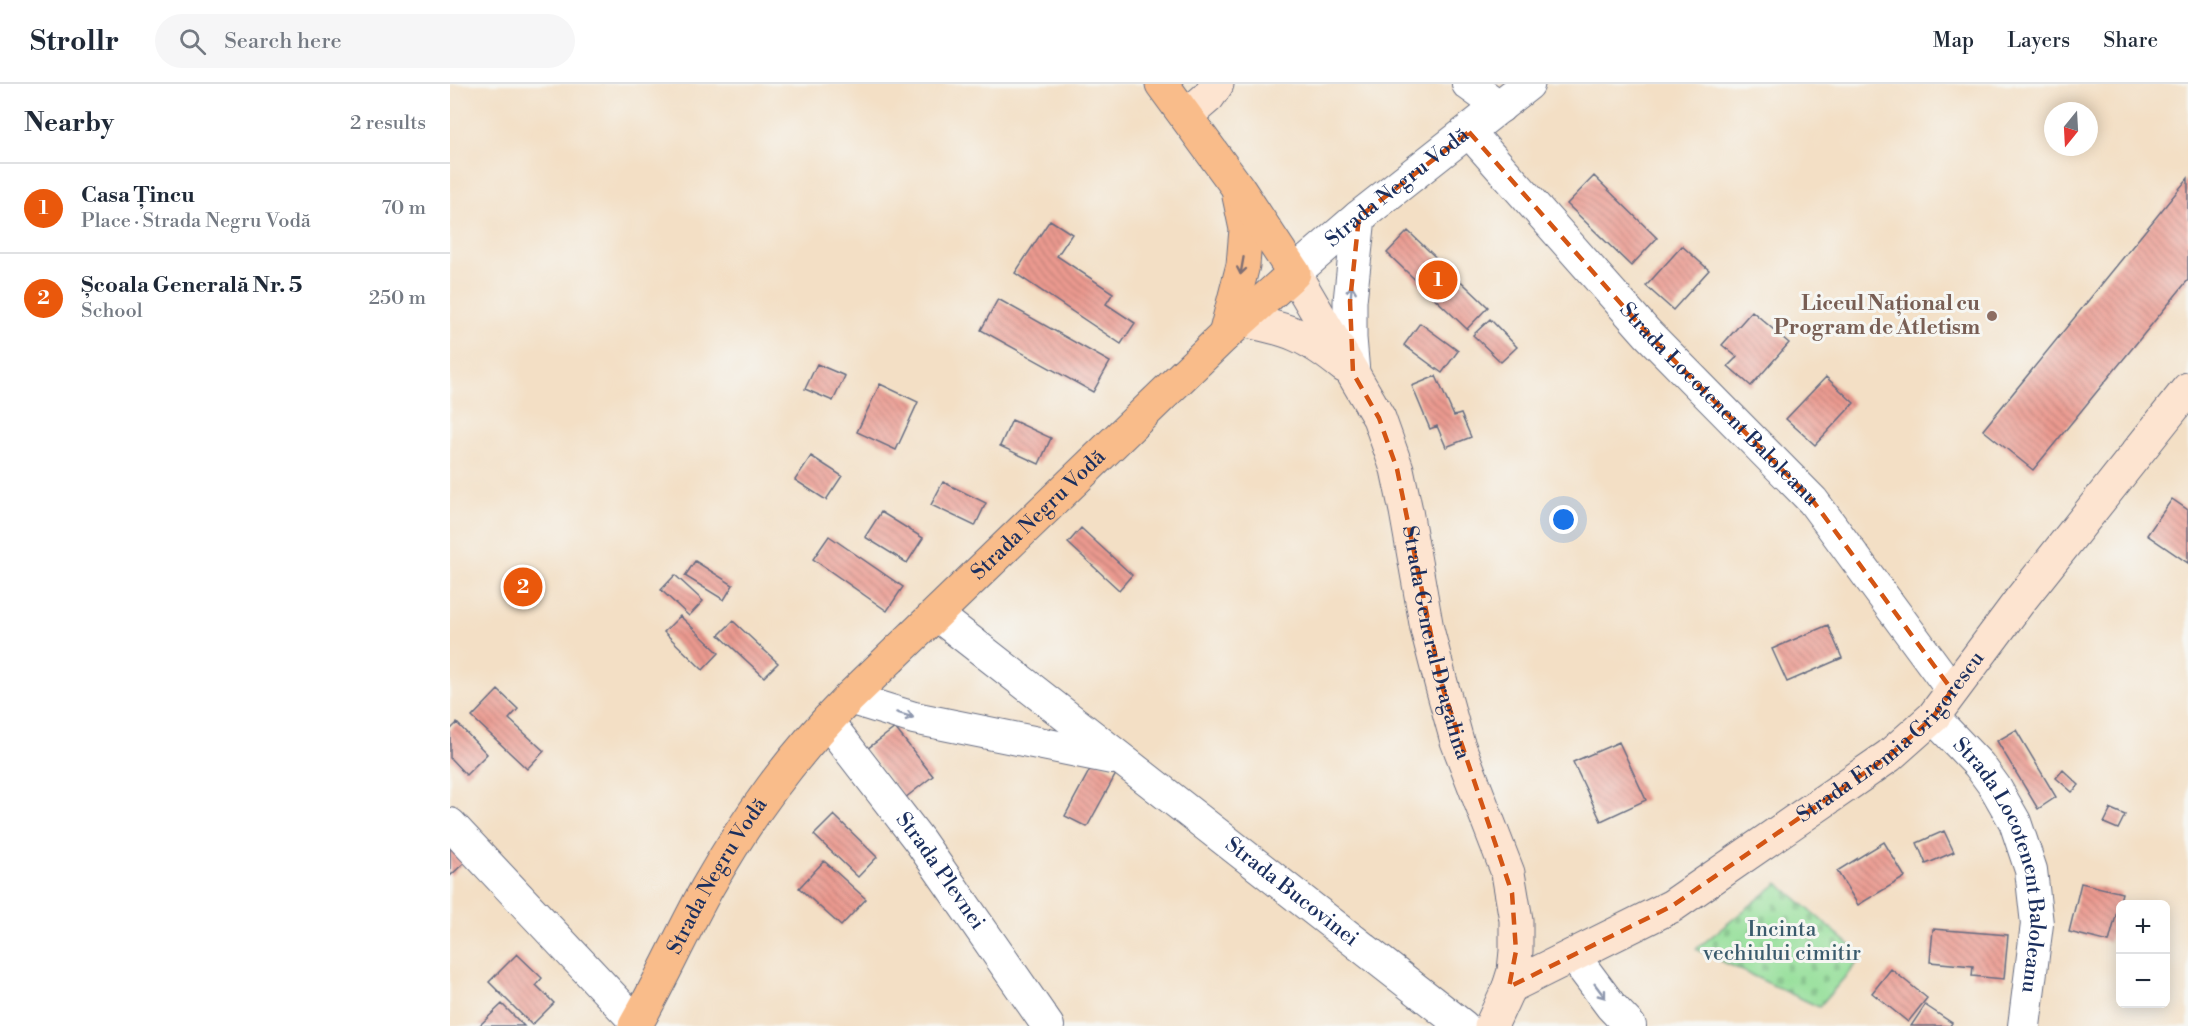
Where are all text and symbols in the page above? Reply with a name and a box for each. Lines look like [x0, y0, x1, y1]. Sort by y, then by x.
search box [155, 14, 575, 68]
text: Strollr [30, 24, 119, 59]
icon: search [176, 25, 209, 58]
text: Search here [224, 28, 342, 55]
text: Map [1933, 28, 1974, 54]
text: Layers [2007, 28, 2070, 54]
text: Share [2103, 28, 2158, 54]
north arrow [2044, 102, 2098, 156]
text: Nearby [24, 107, 114, 139]
text: 2 results [350, 111, 426, 136]
street label: Strada Negru Vodă [1320, 122, 1475, 253]
text: Casa Țincu [81, 182, 195, 209]
text: 1 [39, 196, 48, 221]
text: 70 m [382, 196, 426, 221]
text: Place · Strada Negru Vodă [81, 209, 311, 234]
one-way arrow [1236, 256, 1247, 276]
pin: 1 [1418, 258, 1458, 302]
text: Școala Generală Nr. 5 [81, 272, 302, 299]
one-way arrow [1346, 284, 1357, 304]
text: 2 [37, 286, 50, 311]
text: 250 m [369, 286, 426, 311]
place label: Liceul Național cu Program de Atletism [1774, 291, 1980, 341]
street label: Strada Locotenent Baloleanu [1613, 298, 1824, 512]
text: School [81, 299, 143, 324]
marker: Liceul Național cu Program de Atletism [1985, 309, 1999, 323]
street label: Strada Negru Vodă [966, 444, 1111, 586]
your location [1549, 505, 1578, 534]
street label: Strada General Dragalina [1396, 524, 1476, 763]
pin: 2 [504, 564, 542, 610]
street label: Strada Eremia Grigorescu [1792, 646, 1990, 829]
one-way arrow [895, 711, 914, 722]
street label: Strada Locotenent Baloleanu [1947, 732, 2050, 995]
street label: Strada Negru Vodă [662, 793, 773, 959]
street label: Strada Plevnei [890, 807, 990, 935]
street label: Strada Bucovinei [1220, 832, 1364, 952]
map controls [2116, 900, 2170, 1008]
button: + [2116, 900, 2170, 954]
park label: Incinta vechiului cimitir [1702, 917, 1861, 967]
button: − [2116, 954, 2170, 1008]
one-way arrow [1594, 983, 1607, 999]

